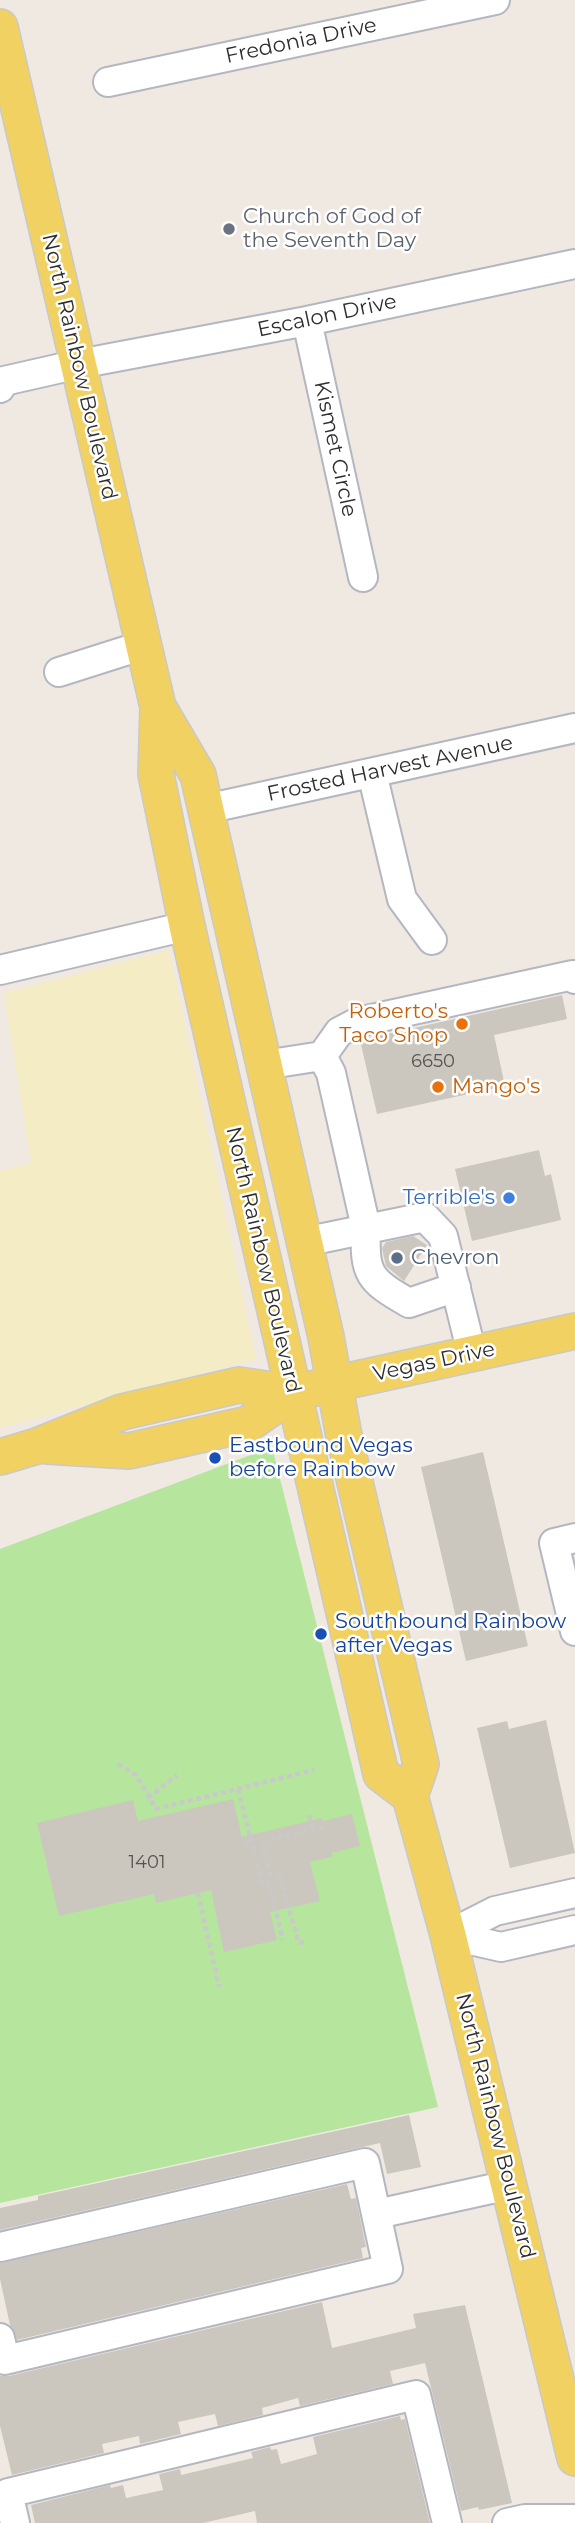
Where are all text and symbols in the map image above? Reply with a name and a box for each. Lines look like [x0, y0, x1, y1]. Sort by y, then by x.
street label: Fredonia Drive [223, 13, 379, 69]
place label: Church of God of the Seventh Day [243, 204, 421, 254]
marker: Church of God of the Seventh Day [221, 221, 237, 237]
street label: North Rainbow Boulevard [36, 231, 122, 503]
street label: Escalon Drive [255, 289, 399, 343]
street label: Kismet Circle [308, 379, 362, 519]
street label: Frosted Harvest Avenue [265, 731, 515, 807]
place label: Roberto's Taco Shop [339, 999, 448, 1049]
marker: Roberto's Taco Shop [454, 1016, 470, 1032]
house number: 6650 [411, 1051, 455, 1073]
place label: Mango's [452, 1074, 540, 1100]
marker: Mango's [430, 1079, 446, 1095]
street label: North Rainbow Boulevard [220, 1124, 306, 1396]
place label: Terrible's [403, 1185, 495, 1211]
marker: Terrible's [501, 1190, 517, 1206]
place label: Chevron [411, 1245, 499, 1271]
marker: Chevron [389, 1250, 405, 1266]
street label: Vegas Drive [371, 1337, 497, 1387]
place label: Eastbound Vegas before Rainbow [229, 1433, 413, 1483]
marker: Eastbound Vegas before Rainbow [207, 1450, 223, 1466]
place label: Southbound Rainbow after Vegas [335, 1609, 566, 1659]
marker: Southbound Rainbow after Vegas [313, 1626, 329, 1642]
house number: 1401 [129, 1852, 165, 1874]
street label: North Rainbow Boulevard [450, 1991, 540, 2261]

